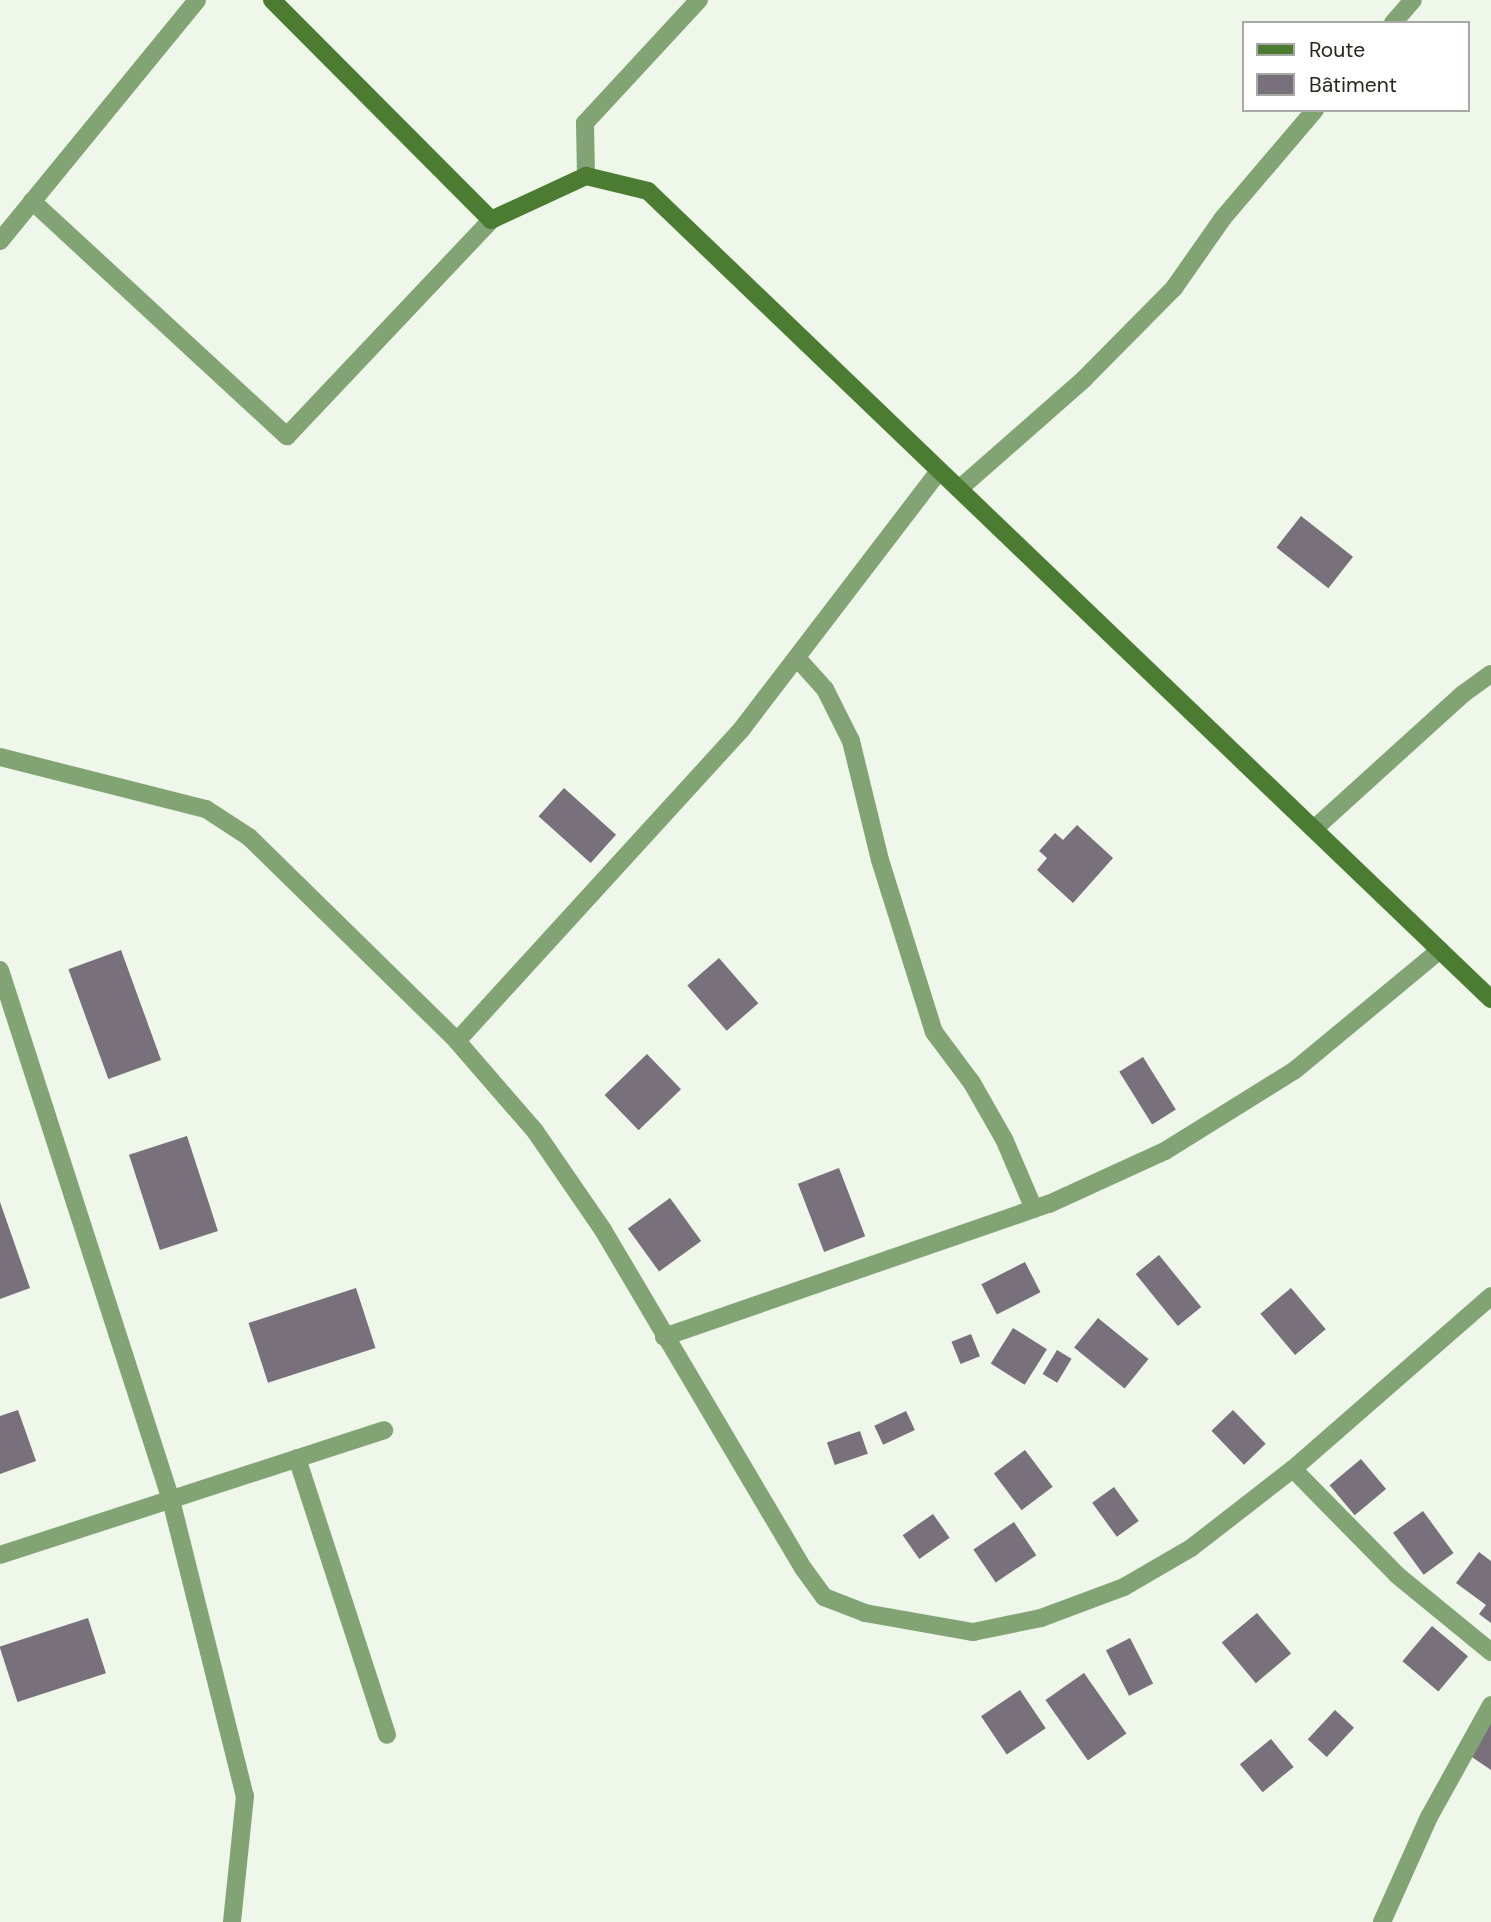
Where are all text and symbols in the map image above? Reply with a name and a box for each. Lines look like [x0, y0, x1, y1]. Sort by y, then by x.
legend [1242, 21, 1470, 112]
text: Route [1309, 36, 1365, 64]
text: Bâtiment [1309, 71, 1397, 99]

